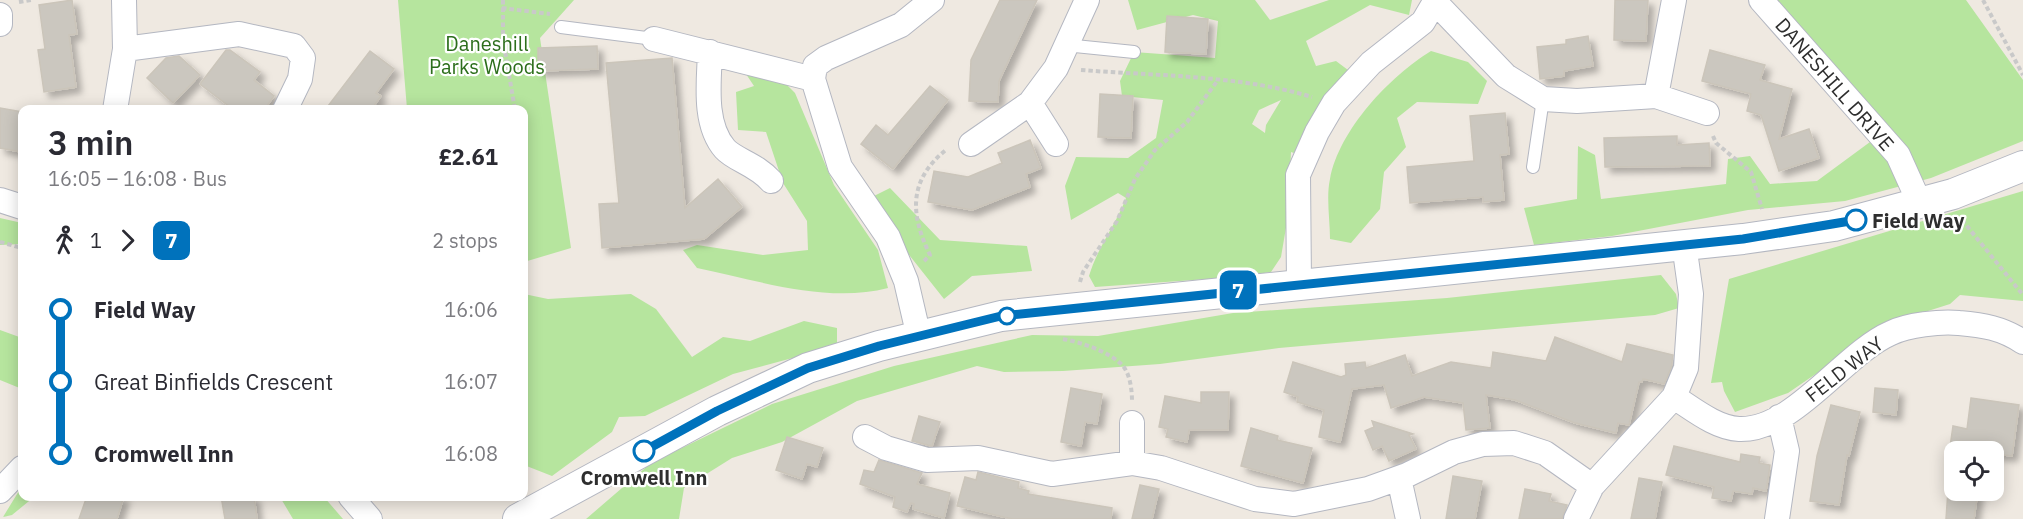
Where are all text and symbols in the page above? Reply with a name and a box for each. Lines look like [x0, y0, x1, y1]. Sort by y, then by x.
street label: DANESHILL DRIVE [1770, 12, 1900, 156]
park label: Daneshill Parks Woods [429, 30, 545, 80]
text: 3 min [48, 121, 133, 164]
text: £2.61 [439, 142, 498, 171]
text: 16:05 – 16:08 · Bus [48, 165, 227, 192]
place label: Field Way [1872, 207, 1965, 234]
marker: Field Way [1845, 209, 1867, 231]
icon: walk [48, 224, 81, 257]
icon: forward [111, 224, 144, 257]
text: 7 [165, 226, 178, 254]
text: 1 [90, 227, 102, 254]
text: 2 stops [432, 227, 498, 254]
line badge: 7 [1218, 270, 1258, 310]
text: 7 [1232, 276, 1244, 304]
text: Field Way [94, 295, 196, 324]
text: 16:06 [444, 296, 498, 323]
unlabelled marker [998, 307, 1016, 325]
street label: FELD WAY [1799, 330, 1889, 408]
text: Great Binfields Crescent [94, 367, 333, 396]
text: 16:07 [444, 368, 498, 395]
text: Cromwell Inn [94, 439, 234, 468]
text: 16:08 [444, 440, 498, 467]
marker: Cromwell Inn [633, 440, 655, 462]
map controls [1944, 441, 2004, 501]
button: locate [1944, 441, 2004, 501]
place label: Cromwell Inn [580, 464, 708, 491]

